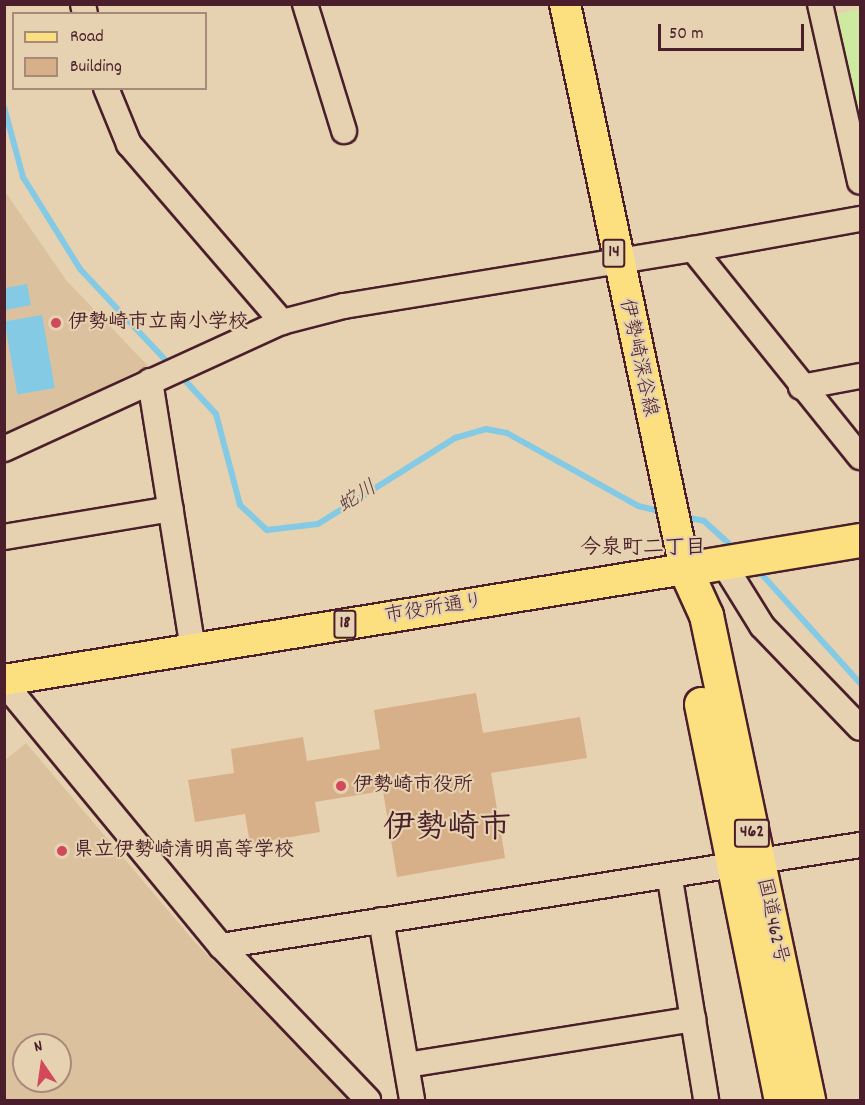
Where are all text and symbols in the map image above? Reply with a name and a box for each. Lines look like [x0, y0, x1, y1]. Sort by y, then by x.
legend [12, 12, 207, 90]
scale bar [661, 12, 806, 50]
text: 50 m [669, 22, 704, 47]
text: Road [70, 25, 104, 50]
text: Building [70, 55, 122, 80]
road number: 14 [602, 238, 626, 268]
street label: 伊勢崎深谷線 [613, 297, 661, 419]
place label: 伊勢崎市立南小学校 [68, 311, 248, 335]
marker: 伊勢崎市立南小学校 [49, 316, 63, 330]
water label: 蛇川 [334, 476, 382, 520]
district label: 今泉町二丁目 [580, 536, 706, 562]
street label: 市役所通り [383, 590, 485, 630]
road number: 18 [333, 609, 357, 639]
place label: 伊勢崎市役所 [353, 774, 473, 798]
marker: 伊勢崎市役所 [334, 779, 348, 793]
district label: 伊勢崎市 [383, 811, 511, 849]
road number: 462 [732, 818, 771, 848]
place label: 県立伊勢崎清明高等学校 [74, 839, 294, 863]
marker: 県立伊勢崎清明高等学校 [55, 844, 69, 858]
street label: 国道462号 [750, 876, 792, 966]
north arrow [12, 1033, 72, 1093]
text: N [32, 1035, 45, 1059]

